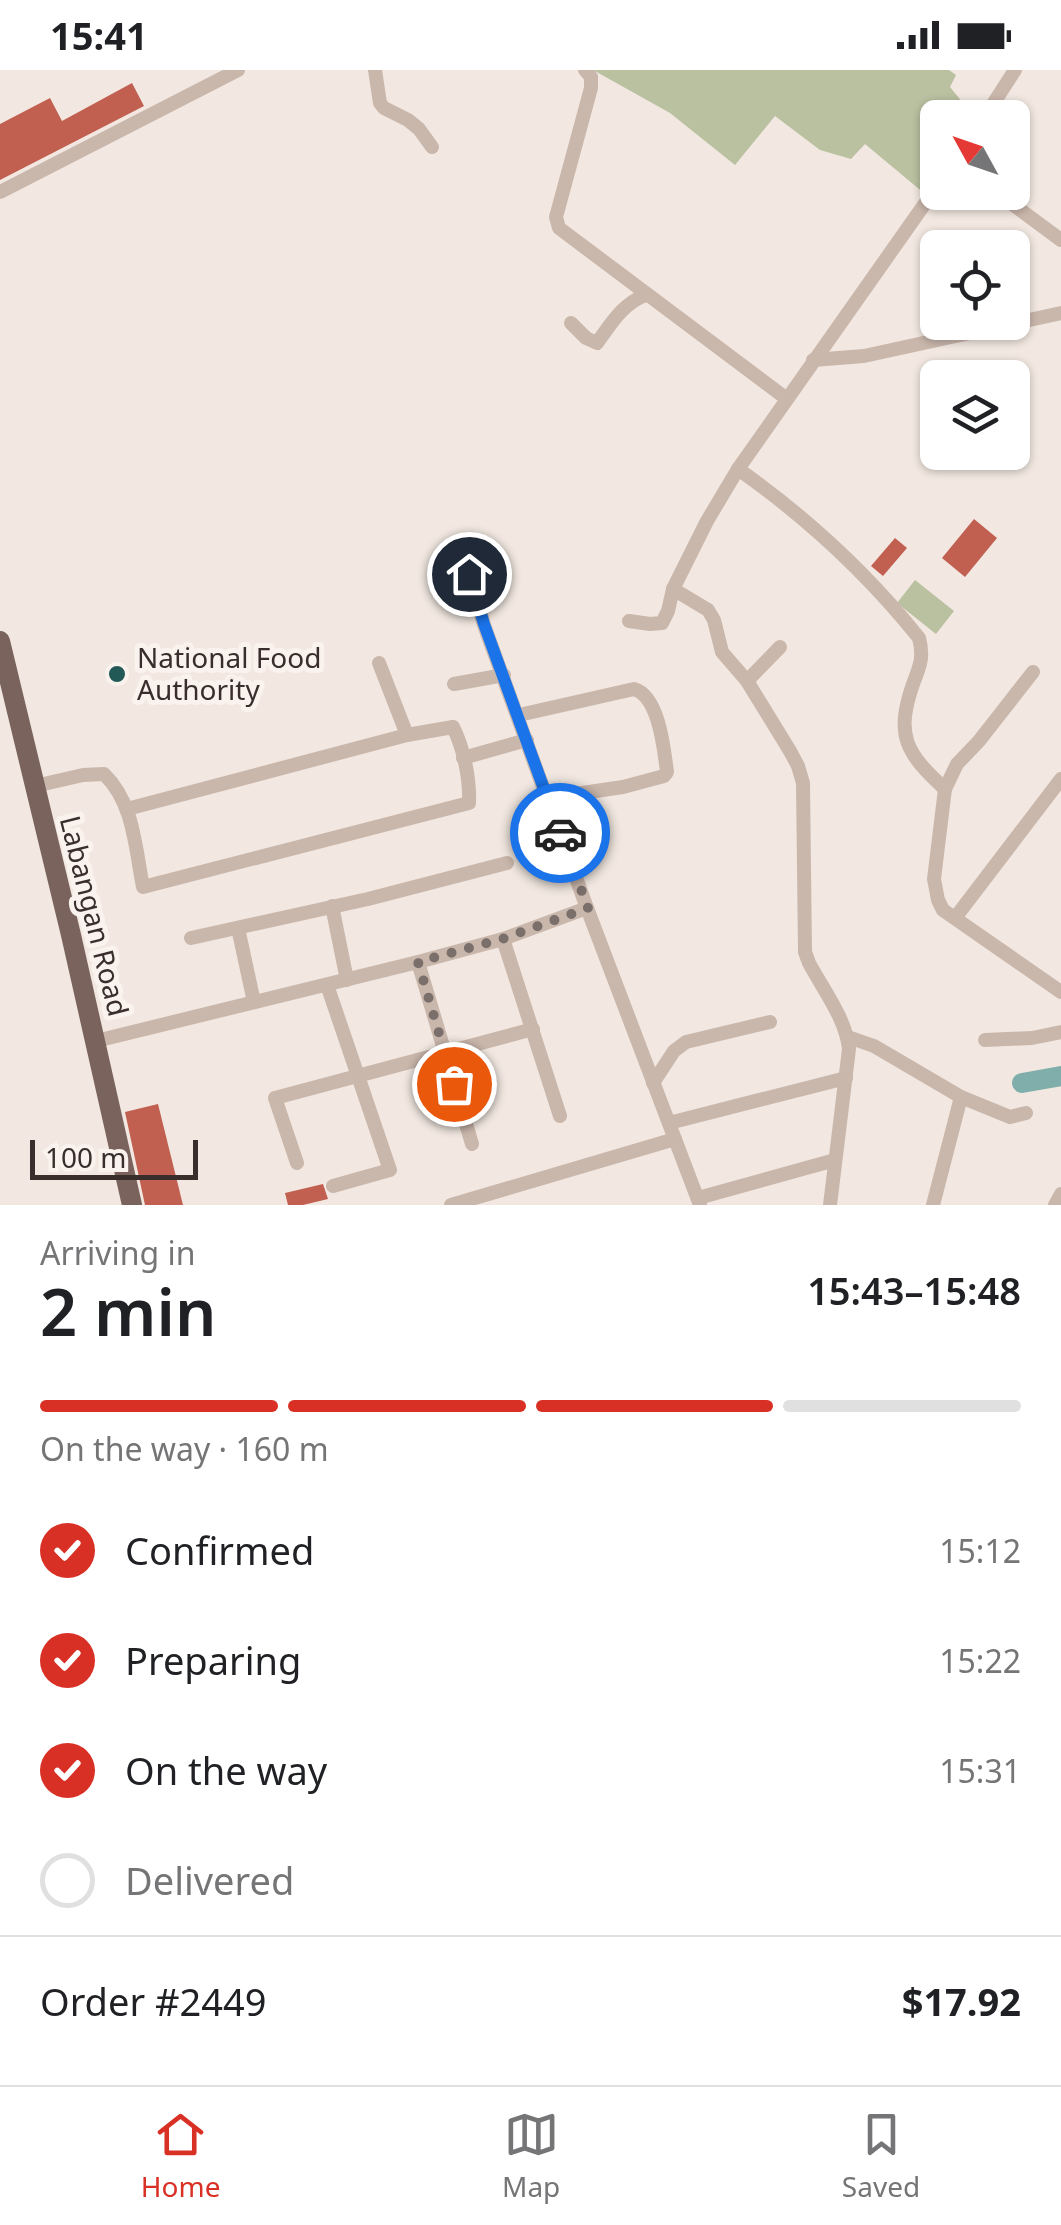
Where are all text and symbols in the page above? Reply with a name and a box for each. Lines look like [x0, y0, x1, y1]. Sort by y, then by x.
text: 15:41 [50, 9, 148, 61]
north arrow [920, 100, 1030, 210]
map controls [920, 100, 1030, 470]
button: locate [920, 230, 1030, 340]
button: layers [920, 360, 1030, 470]
pin [427, 532, 512, 617]
icon: home [442, 547, 497, 602]
place label: National Food Authority [137, 638, 321, 708]
marker: National Food Authority [106, 663, 128, 685]
courier [510, 783, 610, 883]
icon: car [533, 806, 588, 861]
street label: Labangan Road [52, 812, 138, 1020]
pin [412, 1042, 497, 1127]
icon: bag [427, 1057, 482, 1112]
scale bar [30, 1135, 198, 1180]
text: 100 m [45, 1138, 127, 1176]
text: Arriving in [40, 1231, 195, 1274]
text: 15:43–15:48 [807, 1264, 1021, 1316]
text: 2 min [40, 1267, 216, 1355]
text: On the way · 160 m [40, 1427, 329, 1470]
icon: check [40, 1523, 95, 1578]
text: Confirmed [125, 1524, 314, 1576]
text: 15:12 [939, 1529, 1021, 1572]
icon: check [40, 1633, 95, 1688]
text: Preparing [125, 1634, 301, 1686]
text: 15:22 [939, 1639, 1021, 1682]
icon: check [40, 1743, 95, 1798]
text: On the way [125, 1744, 327, 1796]
text: 15:31 [939, 1749, 1021, 1792]
text: Delivered [125, 1854, 294, 1906]
text: Order #2449 [40, 1975, 266, 2027]
text: $17.92 [902, 1975, 1021, 2027]
tab: Home [141, 2107, 220, 2205]
tab: Map [502, 2107, 560, 2205]
tab: Saved [842, 2107, 920, 2205]

